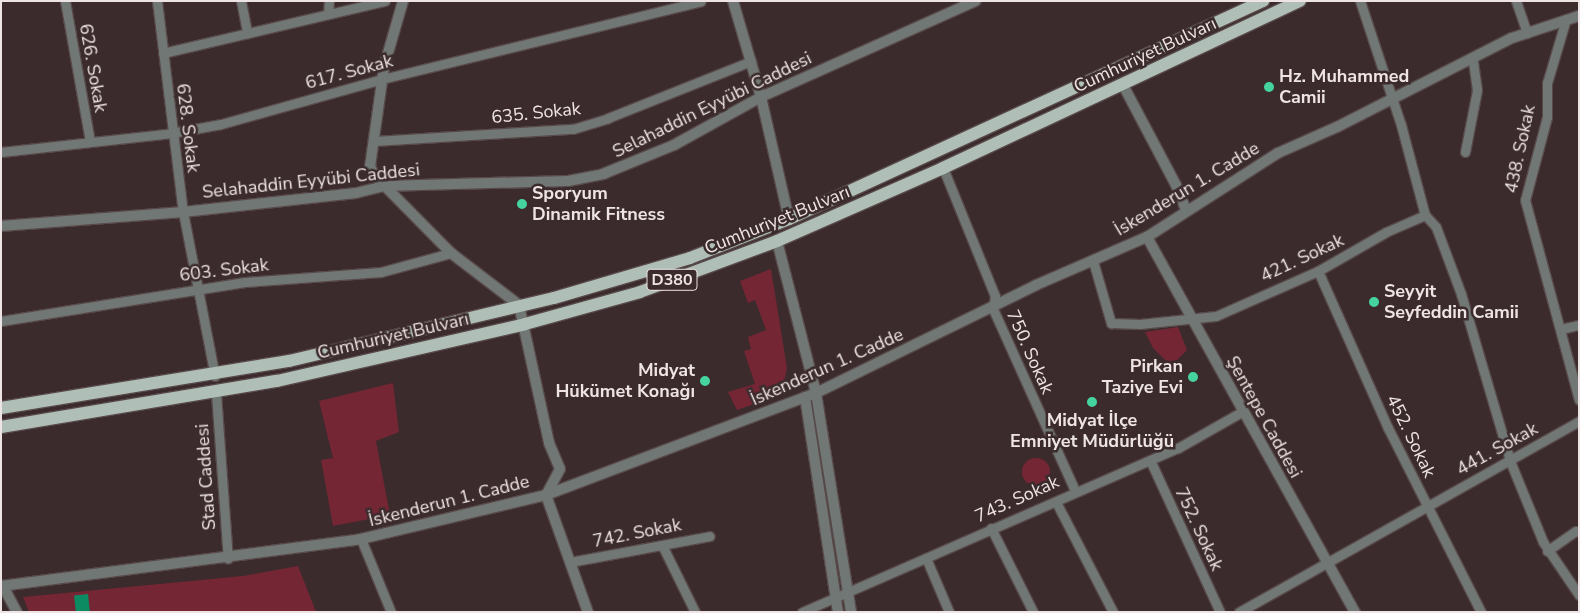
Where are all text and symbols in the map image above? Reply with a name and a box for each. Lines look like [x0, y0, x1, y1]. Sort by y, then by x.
street label: Cumhuriyet Bulvarı [1070, 13, 1220, 97]
street label: 626. Sokak [75, 22, 111, 114]
street label: Selahaddin Eyyübi Caddesi [609, 47, 815, 163]
street label: 617. Sokak [303, 50, 395, 94]
place label: Hz. Muhammed Camii [1279, 66, 1409, 108]
marker: Hz. Muhammed Camii [1263, 81, 1275, 93]
street label: 628. Sokak [172, 82, 204, 174]
street label: 635. Sokak [490, 98, 582, 128]
street label: 438. Sokak [1500, 103, 1540, 195]
street label: İskenderun 1. Cadde [1111, 137, 1263, 241]
street label: Selahaddin Eyyübi Caddesi [201, 159, 421, 203]
street label: Cumhuriyet Bulvarı [701, 181, 853, 259]
place label: Sporyum Dinamik Fitness [532, 183, 665, 225]
marker: Sporyum Dinamik Fitness [516, 198, 528, 210]
street label: 421. Sokak [1257, 229, 1347, 287]
street label: 603. Sokak [178, 254, 270, 286]
road number: D380 [646, 266, 698, 294]
place label: Seyyit Seyfeddin Camii [1384, 281, 1519, 324]
marker: Seyyit Seyfeddin Camii [1368, 296, 1380, 308]
street label: 750. Sokak [1002, 307, 1058, 397]
street label: Cumhuriyet Bulvarı [315, 308, 471, 364]
street label: İskenderun 1. Cadde [747, 324, 907, 410]
street label: Şentepe Caddesi [1222, 352, 1306, 482]
place label: Pirkan Taziye Evi [1102, 356, 1183, 398]
place label: Midyat Hükümet Konağı [555, 360, 695, 402]
marker: Pirkan Taziye Evi [1187, 371, 1199, 383]
marker: Midyat Hükümet Konağı [699, 375, 711, 387]
street label: 452. Sokak [1382, 391, 1440, 481]
marker: Midyat İlçe Emniyet Müdürlüğü [1086, 396, 1098, 408]
place label: Midyat İlçe Emniyet Müdürlüğü [1010, 410, 1174, 452]
street label: 441. Sokak [1453, 418, 1541, 480]
street label: Stad Caddesi [192, 423, 220, 531]
street label: İskenderun 1. Cadde [366, 471, 532, 531]
street label: 743. Sokak [972, 471, 1062, 527]
street label: 752. Sokak [1170, 484, 1228, 574]
street label: 742. Sokak [591, 514, 683, 552]

